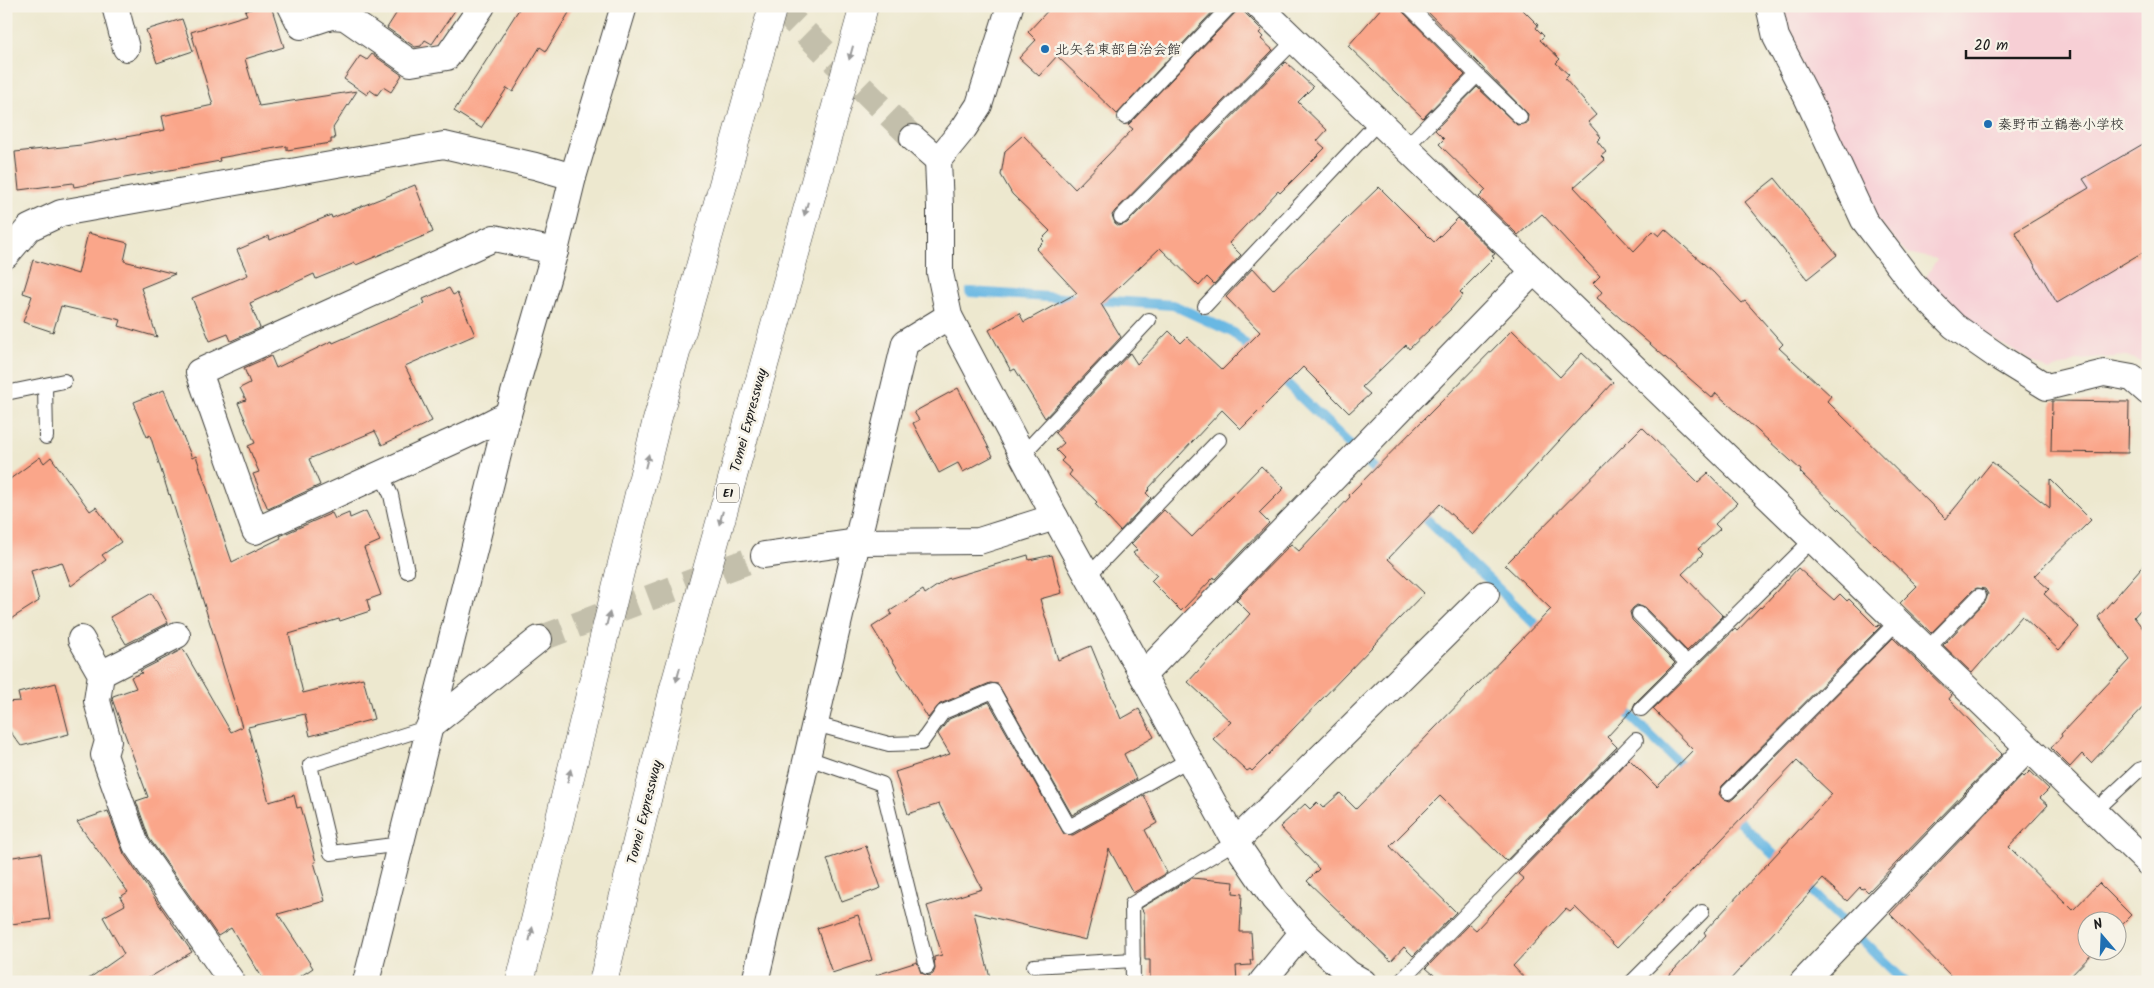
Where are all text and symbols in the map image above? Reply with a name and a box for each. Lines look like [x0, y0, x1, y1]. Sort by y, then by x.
scale bar [1966, 28, 2070, 60]
text: 20 m [1974, 34, 2008, 58]
place label: 北矢名東部自治会館 [1055, 39, 1181, 61]
marker: 北矢名東部自治会館 [1039, 43, 1051, 55]
one-way arrow [846, 46, 854, 61]
place label: 秦野市立鶴巻小学校 [1998, 114, 2124, 136]
marker: 秦野市立鶴巻小学校 [1982, 118, 1994, 130]
one-way arrow [802, 202, 810, 217]
street label: Tomei Expressway [725, 366, 773, 475]
one-way arrow [643, 453, 651, 468]
road number: E1 [717, 483, 739, 502]
one-way arrow [717, 510, 725, 525]
one-way arrow [604, 611, 612, 626]
one-way arrow [674, 667, 682, 682]
street label: Tomei Expressway [621, 757, 669, 867]
one-way arrow [565, 769, 573, 784]
north arrow [2076, 910, 2126, 960]
text: N [2090, 913, 2106, 936]
one-way arrow [527, 927, 535, 942]

